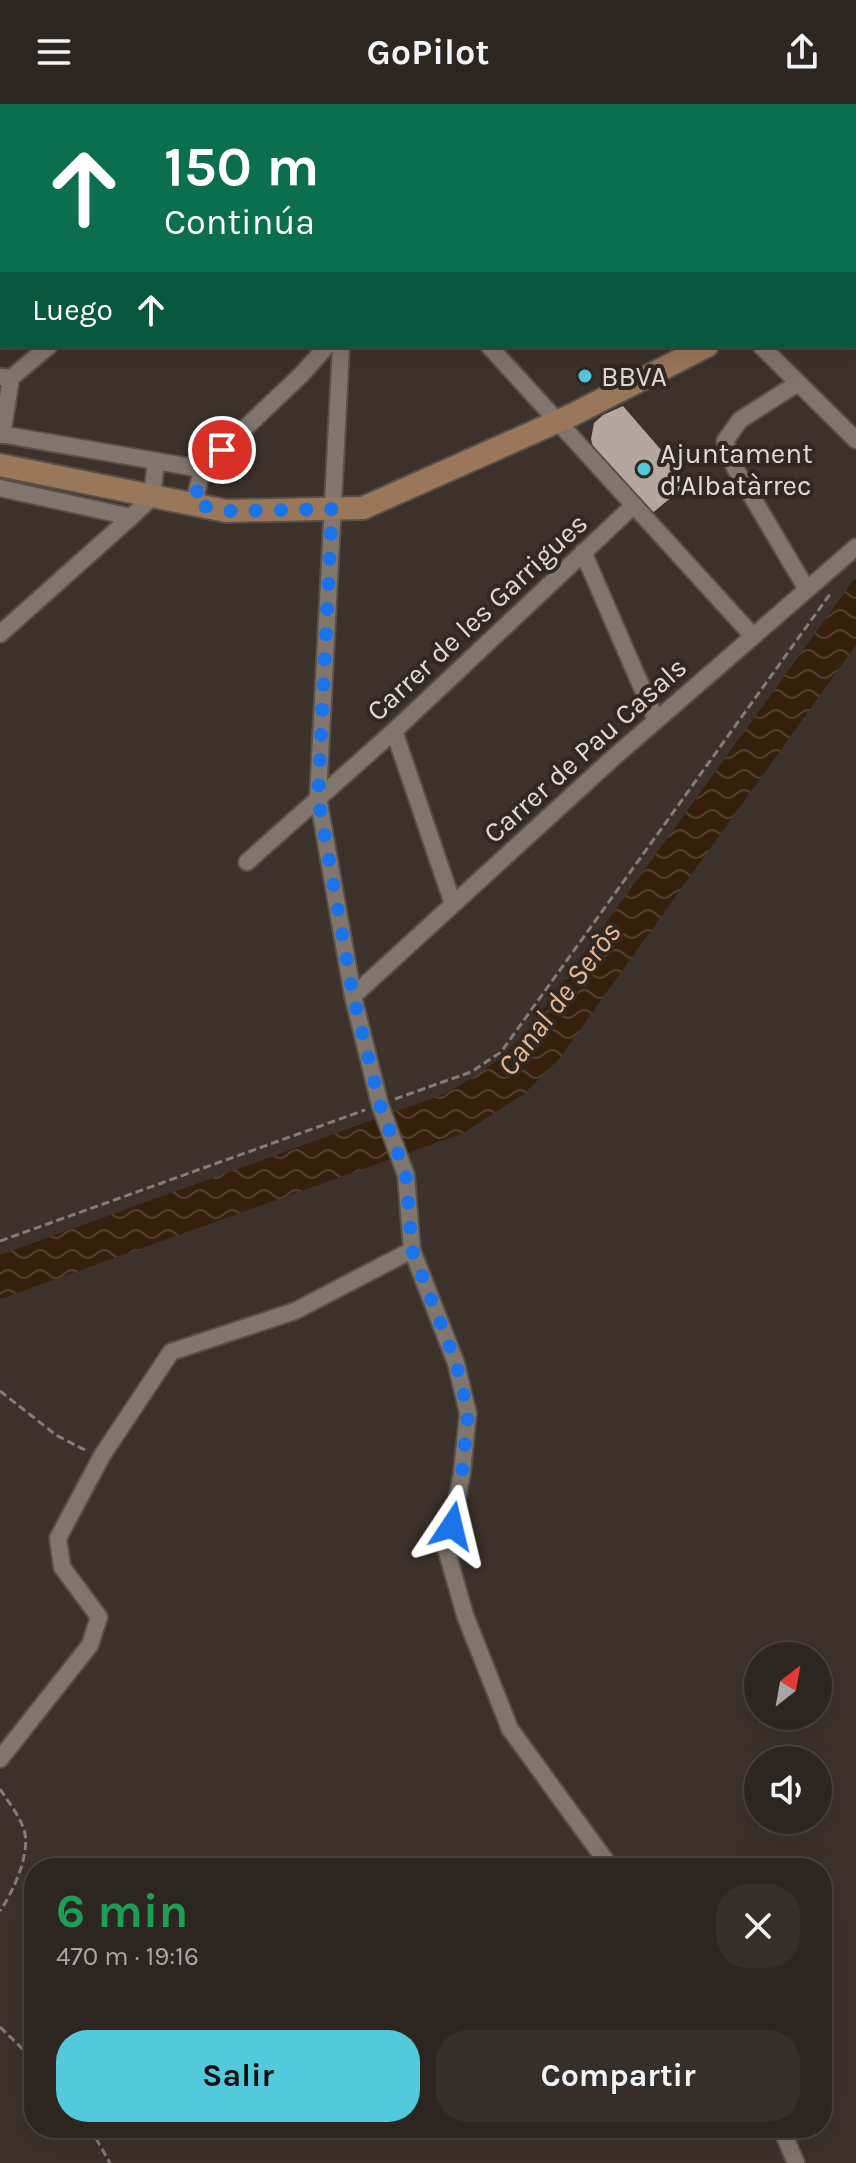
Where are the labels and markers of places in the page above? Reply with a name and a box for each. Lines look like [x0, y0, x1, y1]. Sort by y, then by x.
place label: BBVA [601, 360, 667, 393]
marker: BBVA [576, 367, 594, 385]
pin [188, 416, 256, 484]
place label: Ajuntament d'Albatàrrec [660, 437, 813, 502]
marker: Ajuntament d'Albatàrrec [635, 460, 653, 478]

